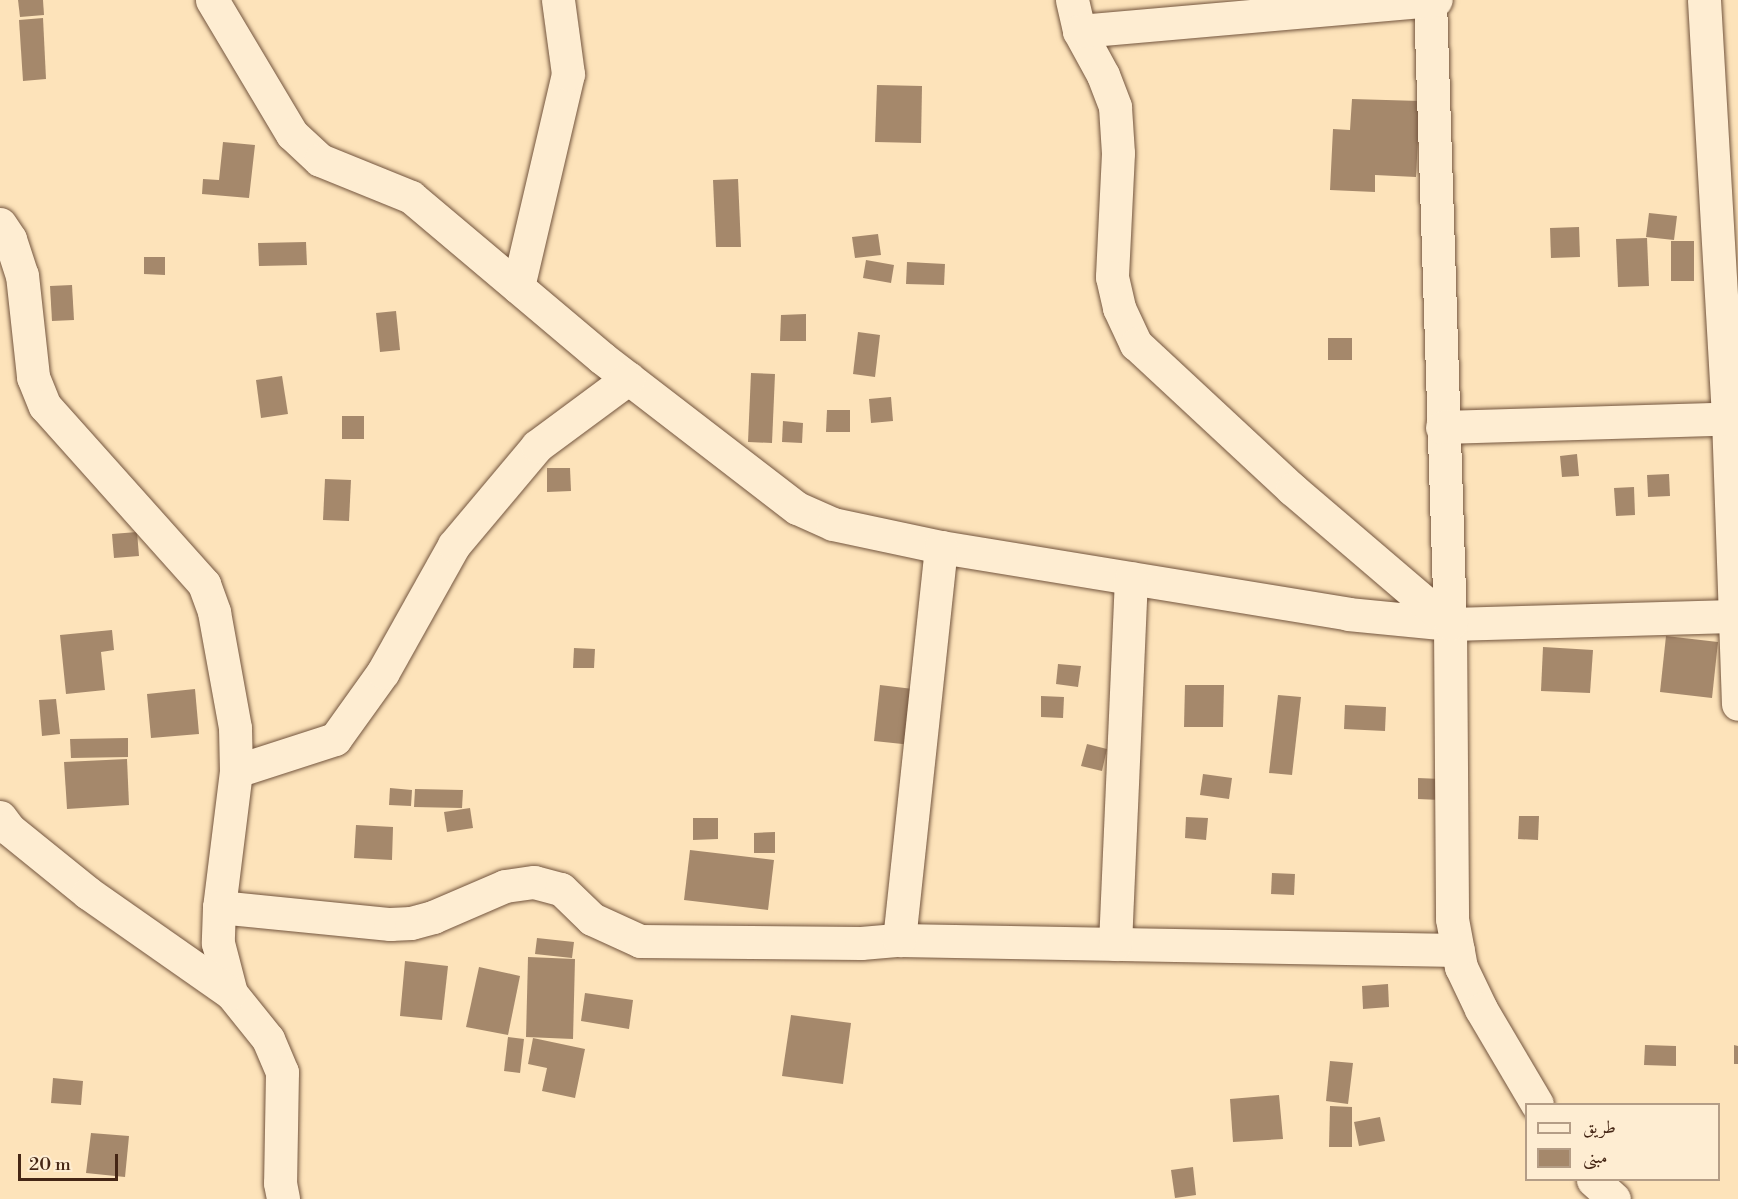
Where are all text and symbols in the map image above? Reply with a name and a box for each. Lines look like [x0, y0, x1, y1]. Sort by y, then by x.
legend [1525, 1103, 1720, 1181]
text: طريق [1583, 1116, 1616, 1139]
scale bar [21, 1142, 122, 1180]
text: مبنى [1583, 1146, 1608, 1169]
text: 20 m [29, 1153, 71, 1176]

